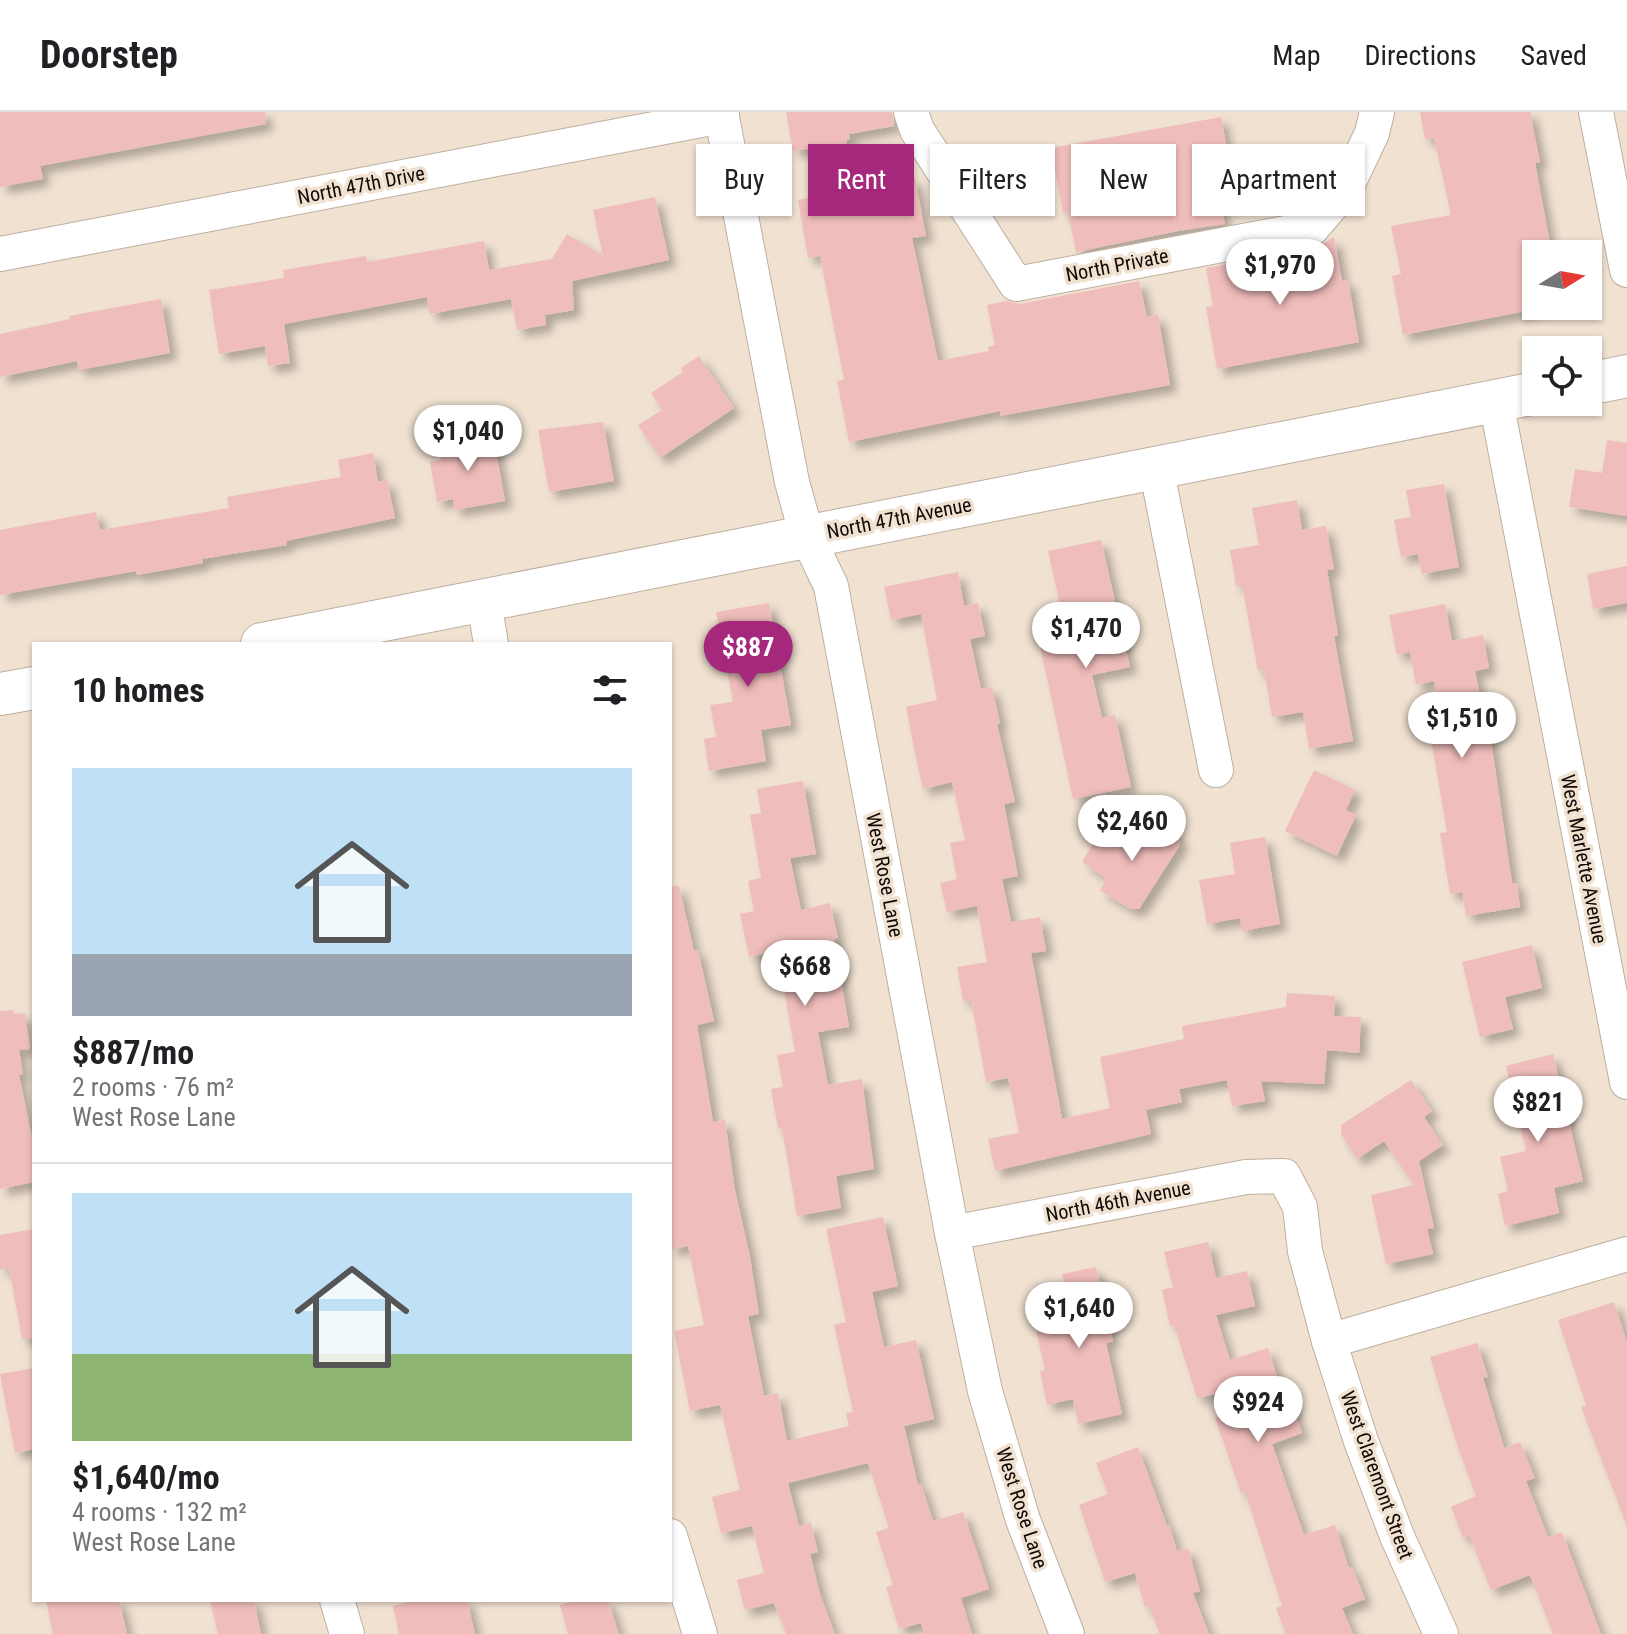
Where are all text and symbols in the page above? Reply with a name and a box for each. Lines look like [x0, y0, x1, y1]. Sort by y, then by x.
text: Doorstep [40, 33, 178, 77]
text: Map [1272, 39, 1321, 72]
text: Directions [1365, 39, 1476, 72]
text: Saved [1520, 39, 1587, 72]
chip: Buy [696, 144, 792, 216]
chip: Rent [808, 144, 914, 216]
chip: Filters [930, 144, 1055, 216]
chip: New [1071, 144, 1176, 216]
chip: Apartment [1192, 144, 1365, 216]
street label: North 47th Drive [295, 161, 427, 209]
pin: $1,970 [1215, 239, 1345, 307]
north arrow [1522, 240, 1602, 320]
map controls [1522, 240, 1602, 416]
street label: North Private [1064, 243, 1170, 287]
text: $1,970 [1244, 250, 1316, 280]
button: locate [1522, 336, 1602, 416]
pin: $1,040 [403, 405, 533, 473]
text: $1,040 [432, 416, 504, 446]
street label: North 47th Avenue [825, 492, 973, 544]
pin: $1,470 [1021, 602, 1151, 670]
text: $1,470 [1050, 613, 1122, 643]
pin: $887 [701, 621, 795, 689]
text: $887 [722, 632, 774, 662]
icon: filters [588, 668, 632, 712]
text: 10 homes [72, 670, 205, 710]
pin: $1,510 [1397, 692, 1527, 760]
text: $1,510 [1426, 703, 1498, 733]
street label: West Marlette Avenue [1556, 772, 1612, 946]
pin: $2,460 [1067, 795, 1197, 863]
text: $2,460 [1096, 806, 1168, 836]
street label: West Rose Lane [861, 811, 909, 939]
icon: home [280, 820, 424, 964]
pin: $668 [758, 940, 852, 1008]
text: $668 [779, 951, 831, 981]
text: $887/mo [72, 1032, 194, 1072]
text: 2 rooms · 76 m² [72, 1072, 234, 1102]
pin: $821 [1491, 1076, 1585, 1144]
text: $821 [1512, 1087, 1564, 1117]
text: West Rose Lane [72, 1102, 236, 1132]
street label: North 46th Avenue [1044, 1175, 1192, 1227]
icon: home [280, 1245, 424, 1389]
pin: $1,640 [1014, 1282, 1144, 1350]
text: $1,640 [1043, 1293, 1115, 1323]
pin: $924 [1211, 1376, 1305, 1444]
text: $924 [1232, 1387, 1284, 1417]
street label: West Claremont Street [1335, 1388, 1419, 1562]
street label: West Rose Lane [991, 1444, 1053, 1572]
text: $1,640/mo [72, 1457, 220, 1497]
text: 4 rooms · 132 m² [72, 1497, 247, 1527]
text: West Rose Lane [72, 1527, 236, 1557]

